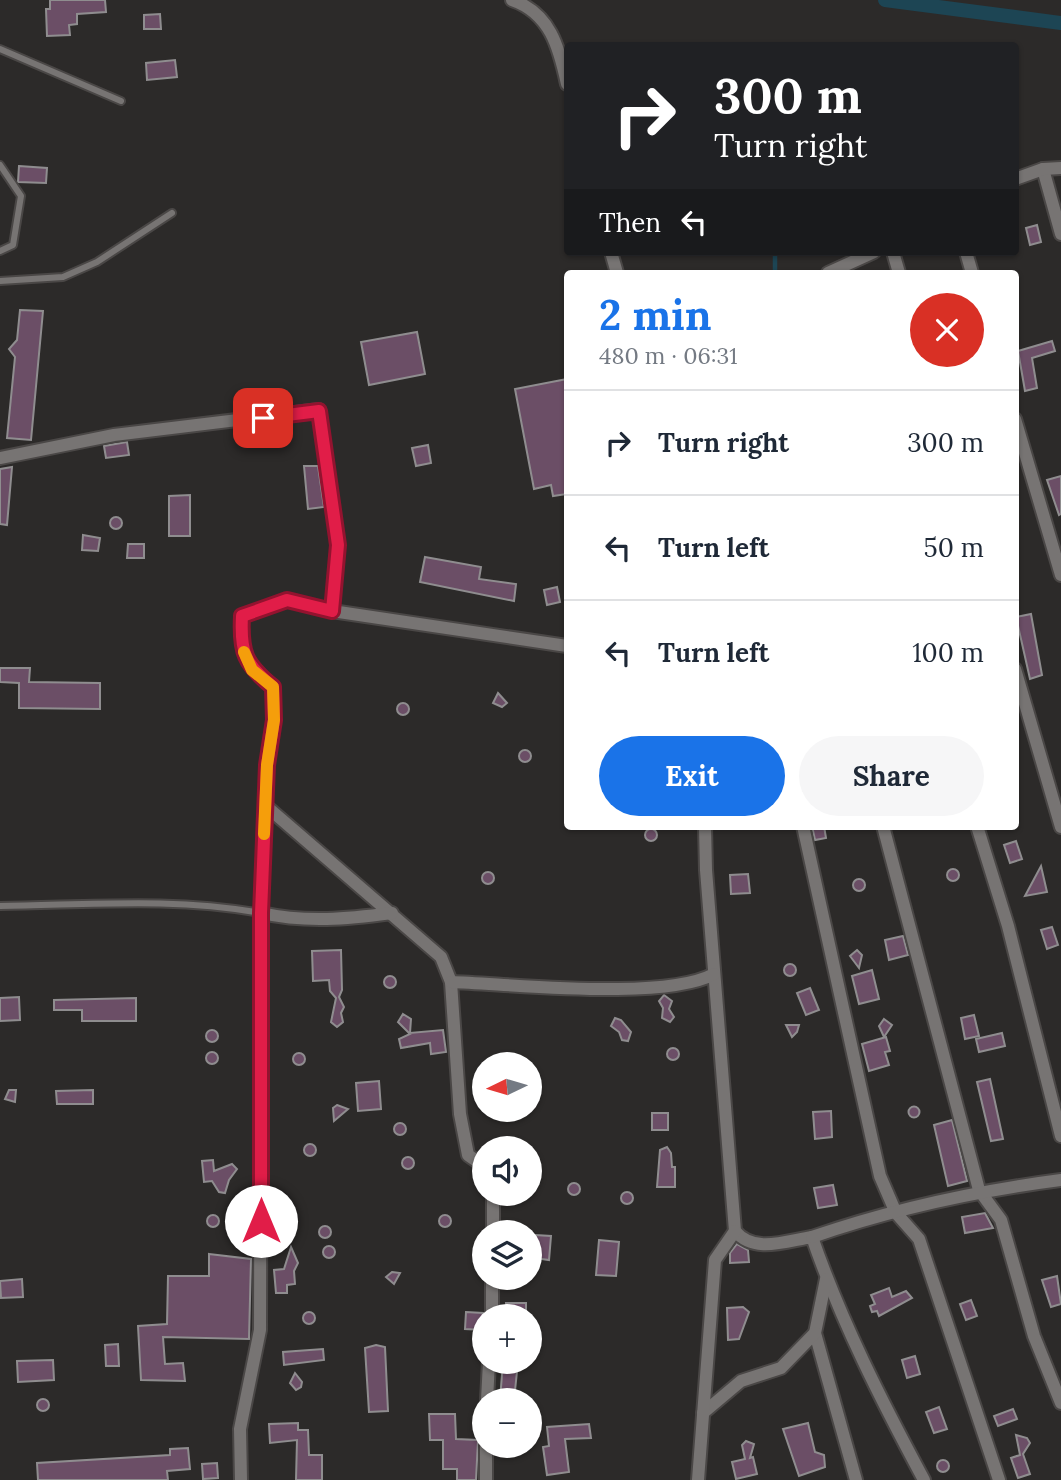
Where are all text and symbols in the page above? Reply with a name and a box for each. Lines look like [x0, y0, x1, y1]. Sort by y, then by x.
text: 300 m [714, 64, 862, 126]
icon: right [599, 70, 690, 161]
text: Turn right [714, 125, 867, 166]
icon: left [675, 203, 713, 241]
text: Then [599, 206, 661, 239]
text: 2 min [599, 288, 712, 342]
button: close [910, 293, 984, 367]
text: 480 m · 06:31 [599, 341, 738, 370]
pin [233, 388, 293, 448]
icon: arrive [244, 399, 282, 437]
icon: right [599, 424, 637, 462]
text: Turn right [658, 426, 789, 459]
text: 300 m [907, 426, 984, 459]
icon: left [599, 529, 637, 567]
text: Turn left [658, 531, 769, 564]
text: 50 m [924, 531, 984, 564]
icon: left [599, 634, 637, 672]
text: Turn left [658, 636, 769, 669]
text: 100 m [912, 636, 984, 669]
button: Exit [599, 736, 785, 816]
button: Share [799, 736, 984, 816]
north arrow [472, 1052, 542, 1122]
map controls [472, 1052, 542, 1458]
button: sound [472, 1136, 542, 1206]
position arrow [224, 1184, 298, 1258]
button: layers [472, 1220, 542, 1290]
button: + [472, 1304, 542, 1374]
button: − [472, 1388, 542, 1458]

